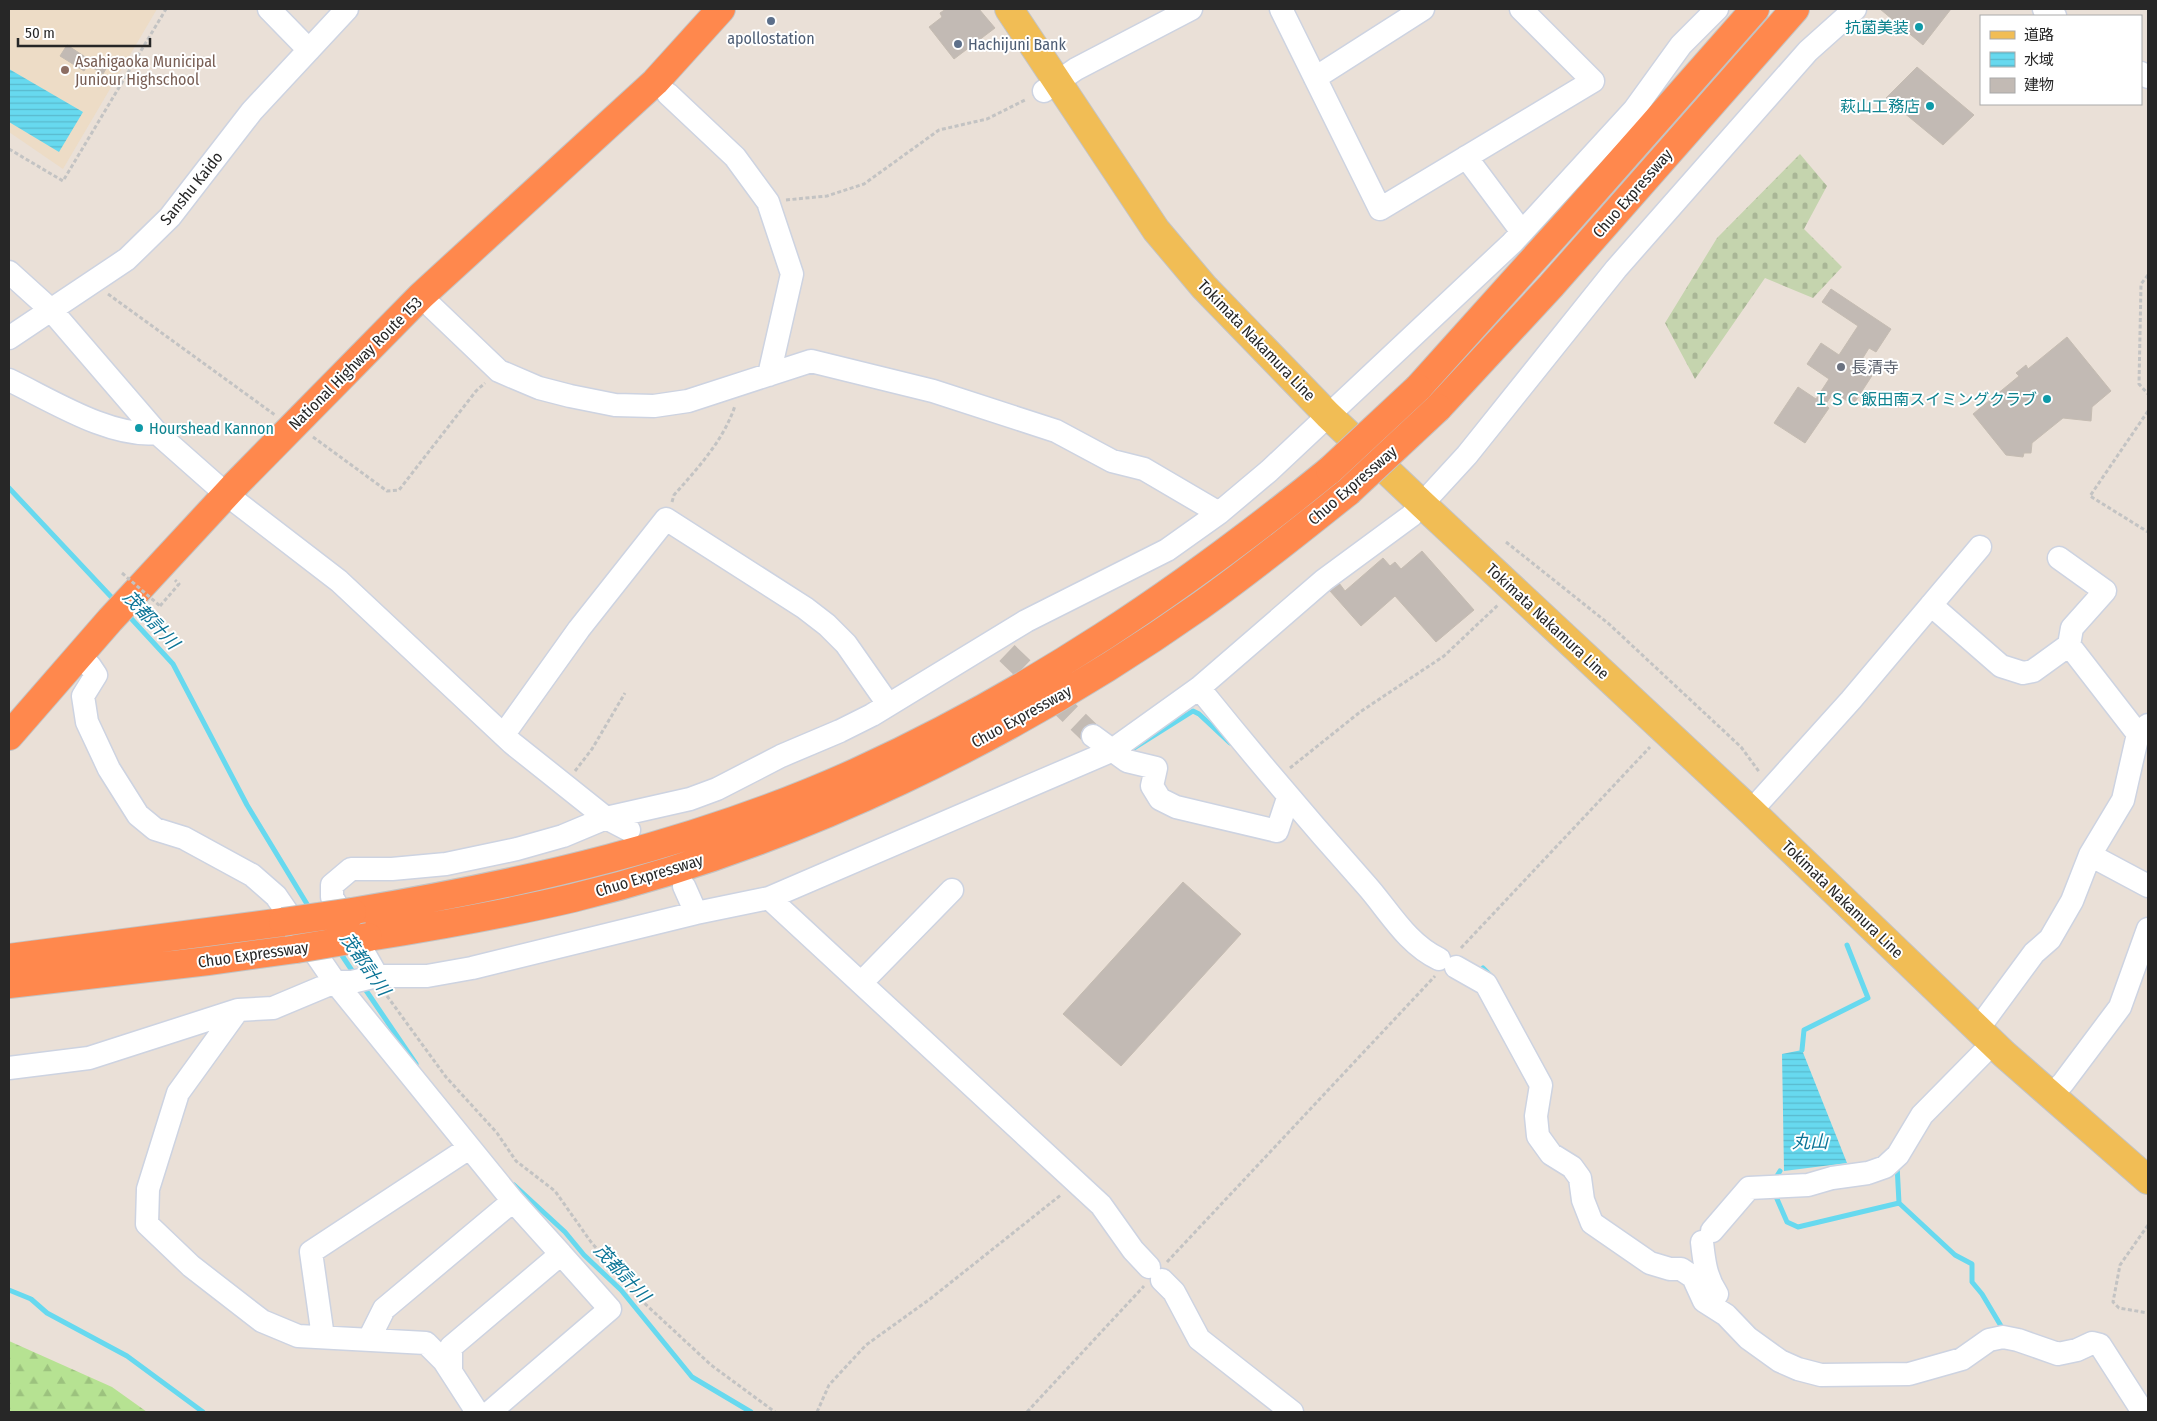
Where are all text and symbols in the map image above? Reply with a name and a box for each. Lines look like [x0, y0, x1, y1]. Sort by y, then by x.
scale bar [18, 15, 150, 47]
marker: apollostation [765, 15, 777, 27]
legend [1980, 15, 2142, 105]
place label: 抗菌美装 [1845, 18, 1909, 37]
marker: 抗菌美装 [1913, 21, 1925, 33]
text: 50 m [25, 24, 55, 42]
text: 道路 [2024, 26, 2054, 44]
place label: apollostation [727, 29, 815, 48]
place label: Hachijuni Bank [968, 35, 1066, 54]
marker: Hachijuni Bank [952, 38, 964, 50]
text: 水域 [2024, 51, 2054, 69]
place label: Asahigaoka Municipal Juniour Highschool [75, 52, 216, 89]
marker: Asahigaoka Municipal Juniour Highschool [59, 64, 71, 76]
text: 建物 [2024, 76, 2054, 94]
place label: 萩山工務店 [1840, 97, 1920, 116]
marker: 萩山工務店 [1924, 100, 1936, 112]
street label: Chuo Expressway [1589, 144, 1677, 242]
street label: Sanshu Kaido [156, 148, 227, 229]
street label: Tokimata Nakamura Line [1194, 276, 1319, 405]
street label: National Highway Route 153 [285, 293, 426, 434]
place label: 長清寺 [1851, 358, 1899, 377]
marker: 長清寺 [1835, 361, 1847, 373]
place label: ＩＳＣ飯田南スイミングクラブ [1813, 390, 2037, 409]
marker: ＩＳＣ飯田南スイミングクラブ [2041, 393, 2053, 405]
place label: Hourshead Kannon [149, 419, 274, 438]
marker: Hourshead Kannon [133, 422, 145, 434]
street label: Chuo Expressway [1304, 441, 1401, 529]
street label: Tokimata Nakamura Line [1482, 560, 1613, 683]
water label: 茂都計川 [118, 586, 185, 655]
street label: Chuo Expressway [968, 681, 1075, 752]
street label: Tokimata Nakamura Line [1778, 837, 1907, 962]
street label: Chuo Expressway [593, 850, 706, 901]
water label: 茂都計川 [335, 928, 396, 1001]
street label: Chuo Expressway [197, 937, 310, 972]
water label: 丸山 [1792, 1131, 1829, 1153]
water label: 茂都計川 [589, 1239, 656, 1308]

